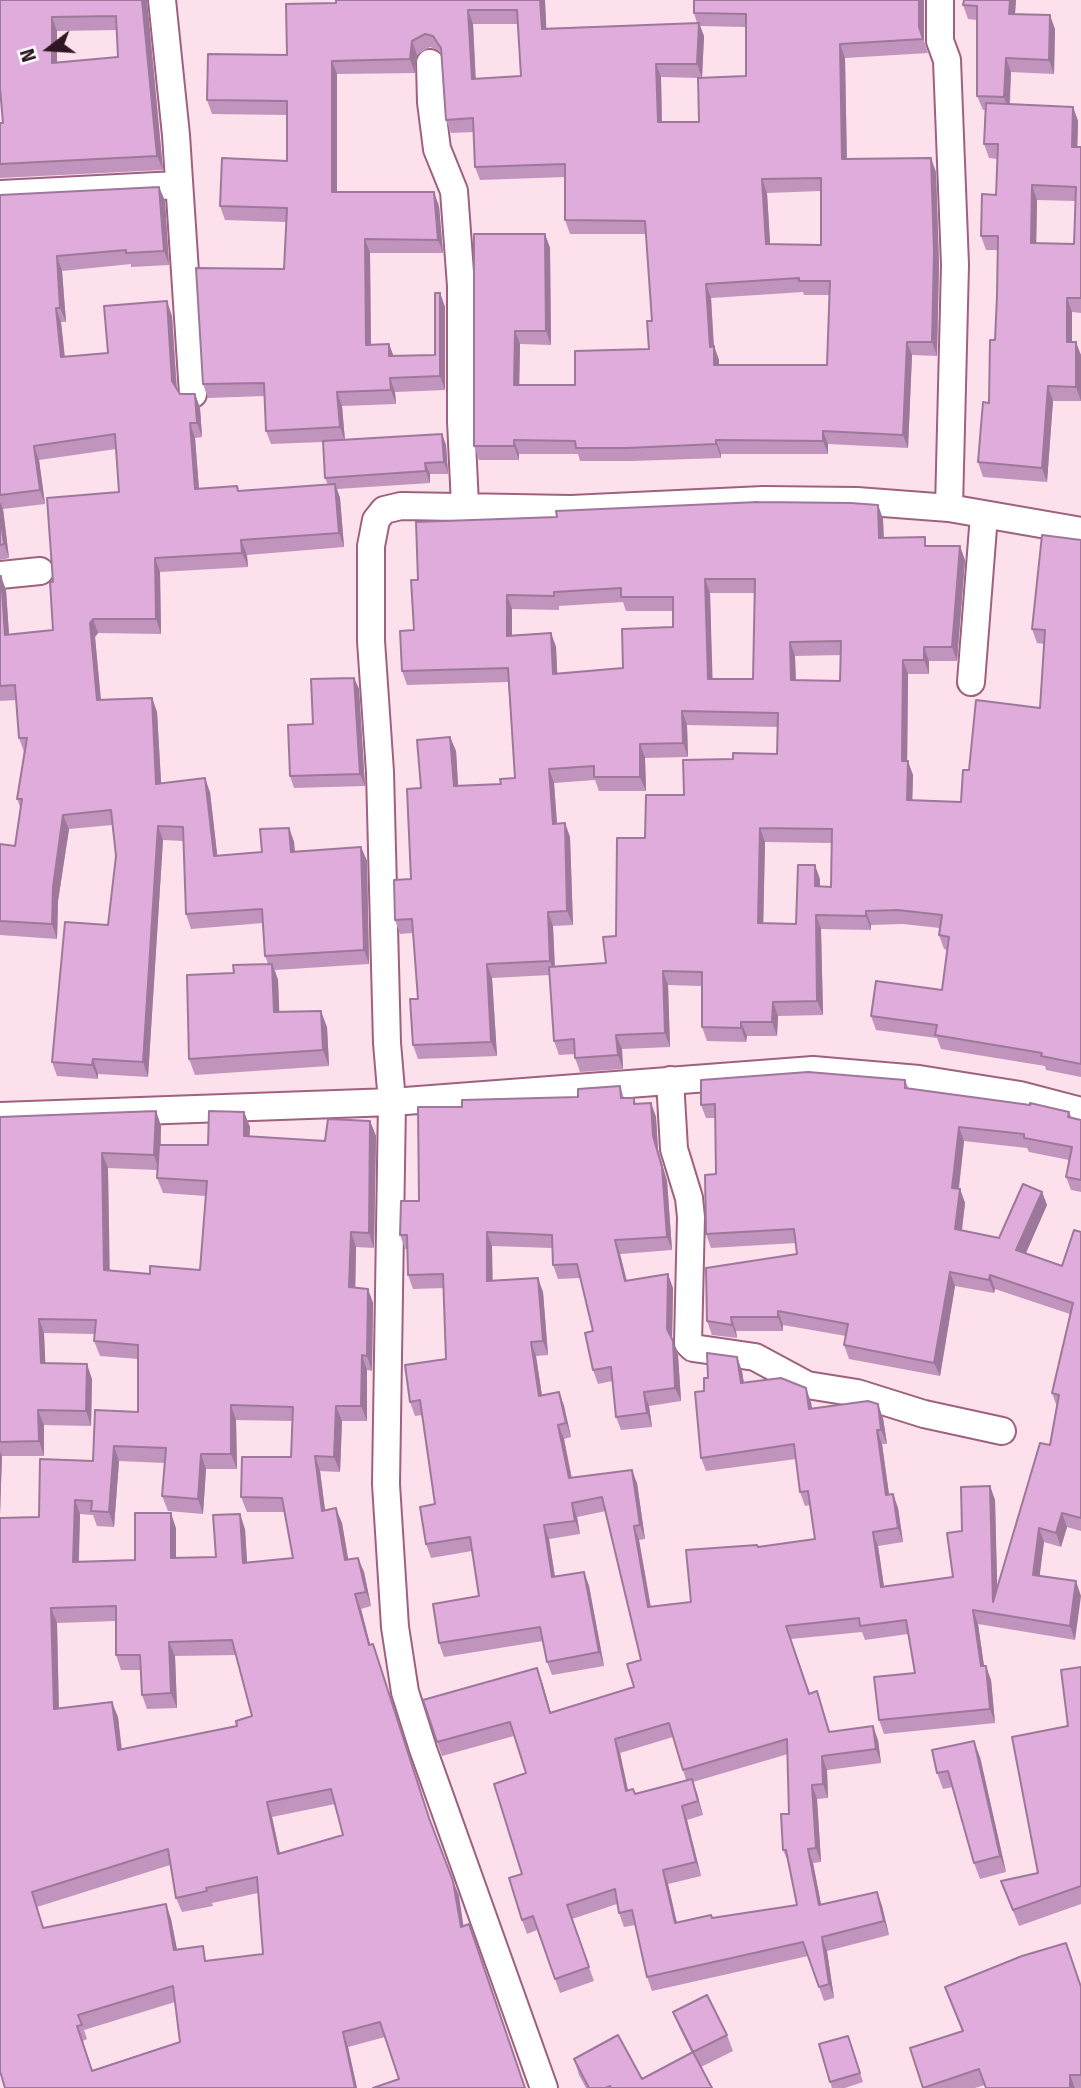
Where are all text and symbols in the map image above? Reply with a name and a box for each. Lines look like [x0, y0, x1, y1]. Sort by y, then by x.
north arrow [14, 14, 84, 84]
text: N [16, 46, 41, 65]

